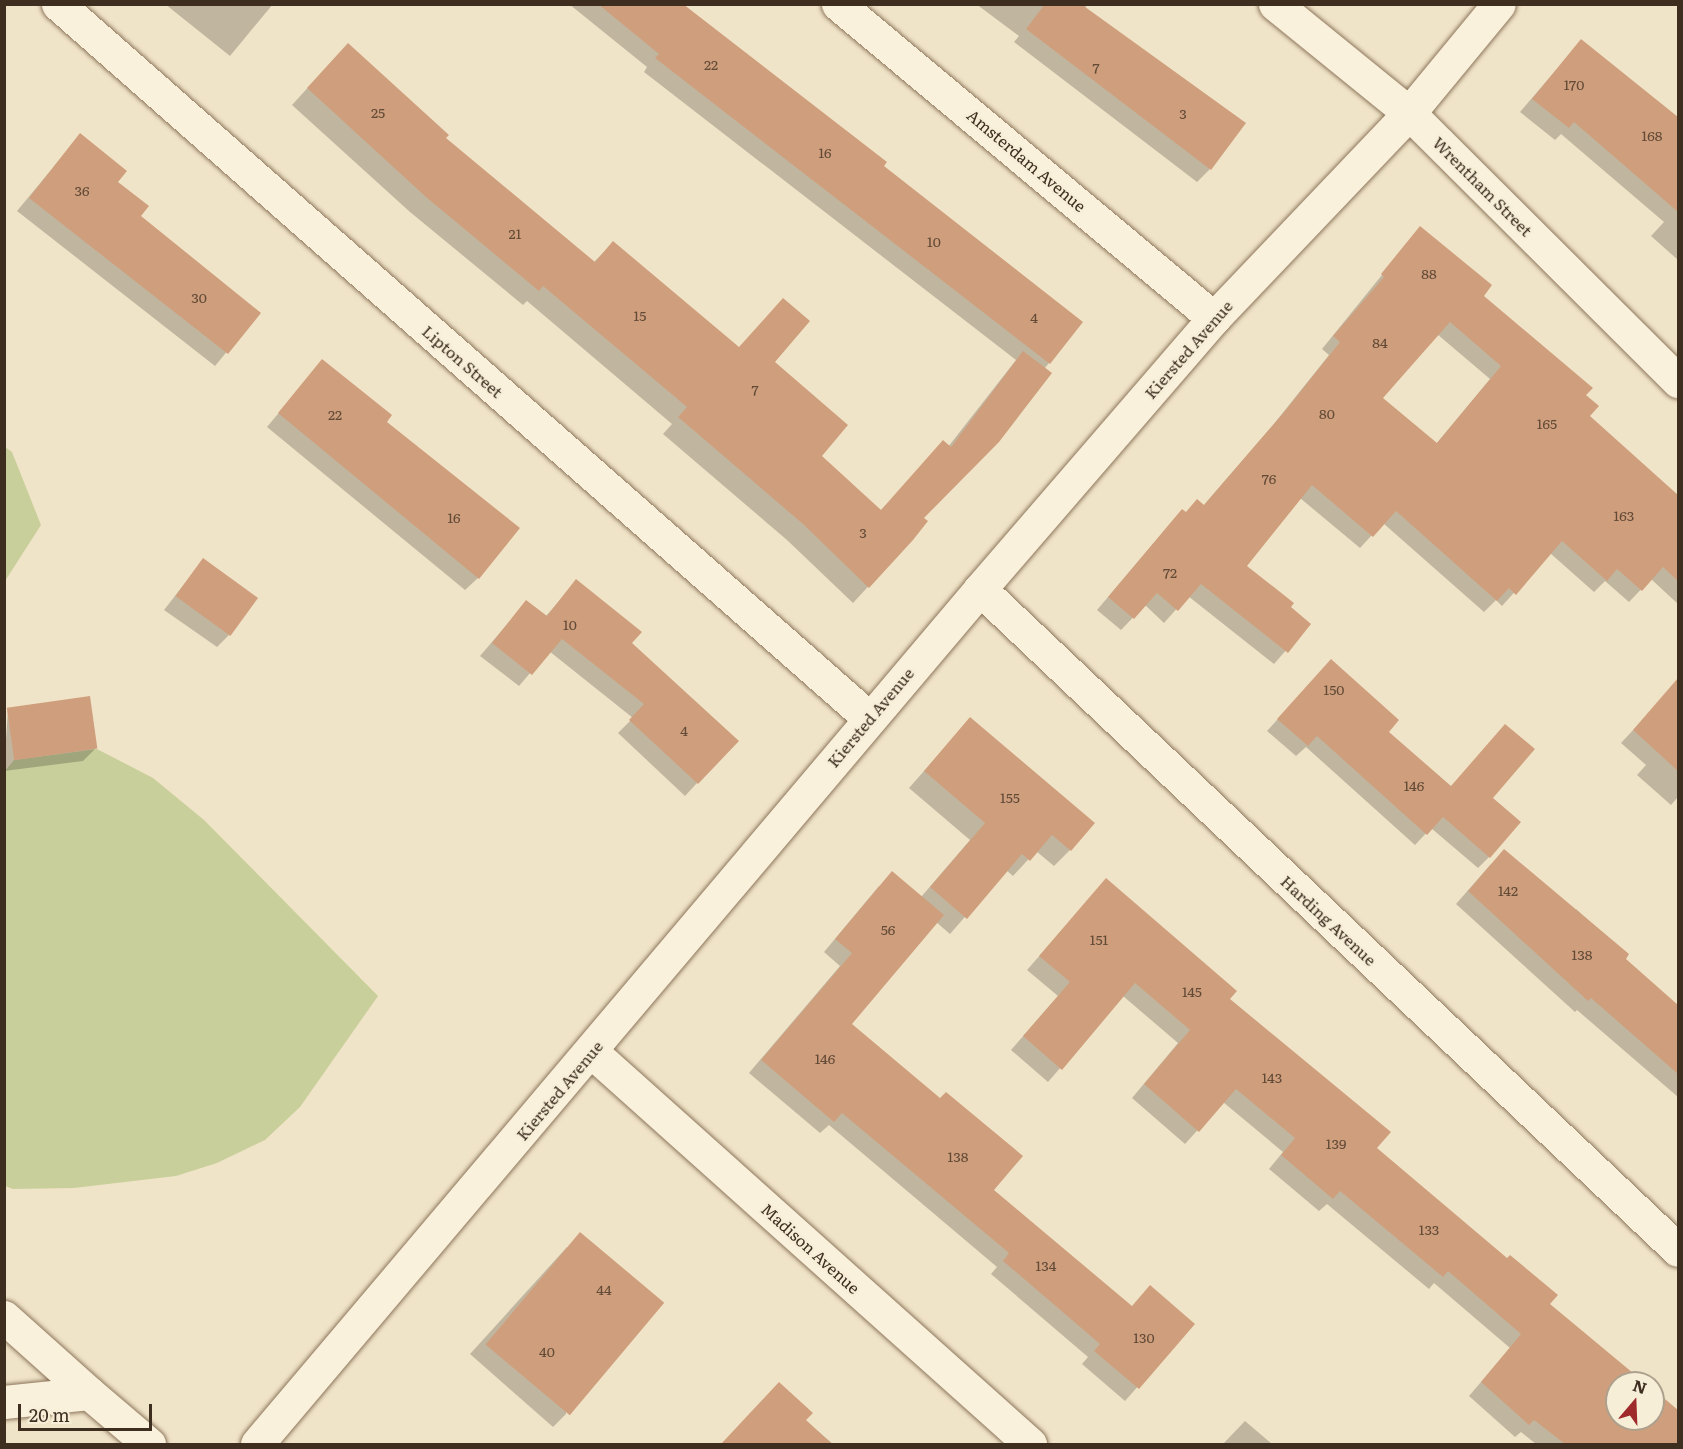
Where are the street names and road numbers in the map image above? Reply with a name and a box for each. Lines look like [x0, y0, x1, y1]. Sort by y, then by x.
street label: Amsterdam Avenue [964, 105, 1090, 215]
street label: Wrentham Street [1429, 132, 1537, 240]
street label: Kiersted Avenue [1140, 296, 1236, 402]
street label: Lipton Street [419, 321, 507, 401]
street label: Kiersted Avenue [823, 663, 917, 771]
street label: Harding Avenue [1277, 871, 1381, 969]
street label: Kiersted Avenue [512, 1036, 606, 1144]
street label: Madison Avenue [758, 1199, 864, 1297]

